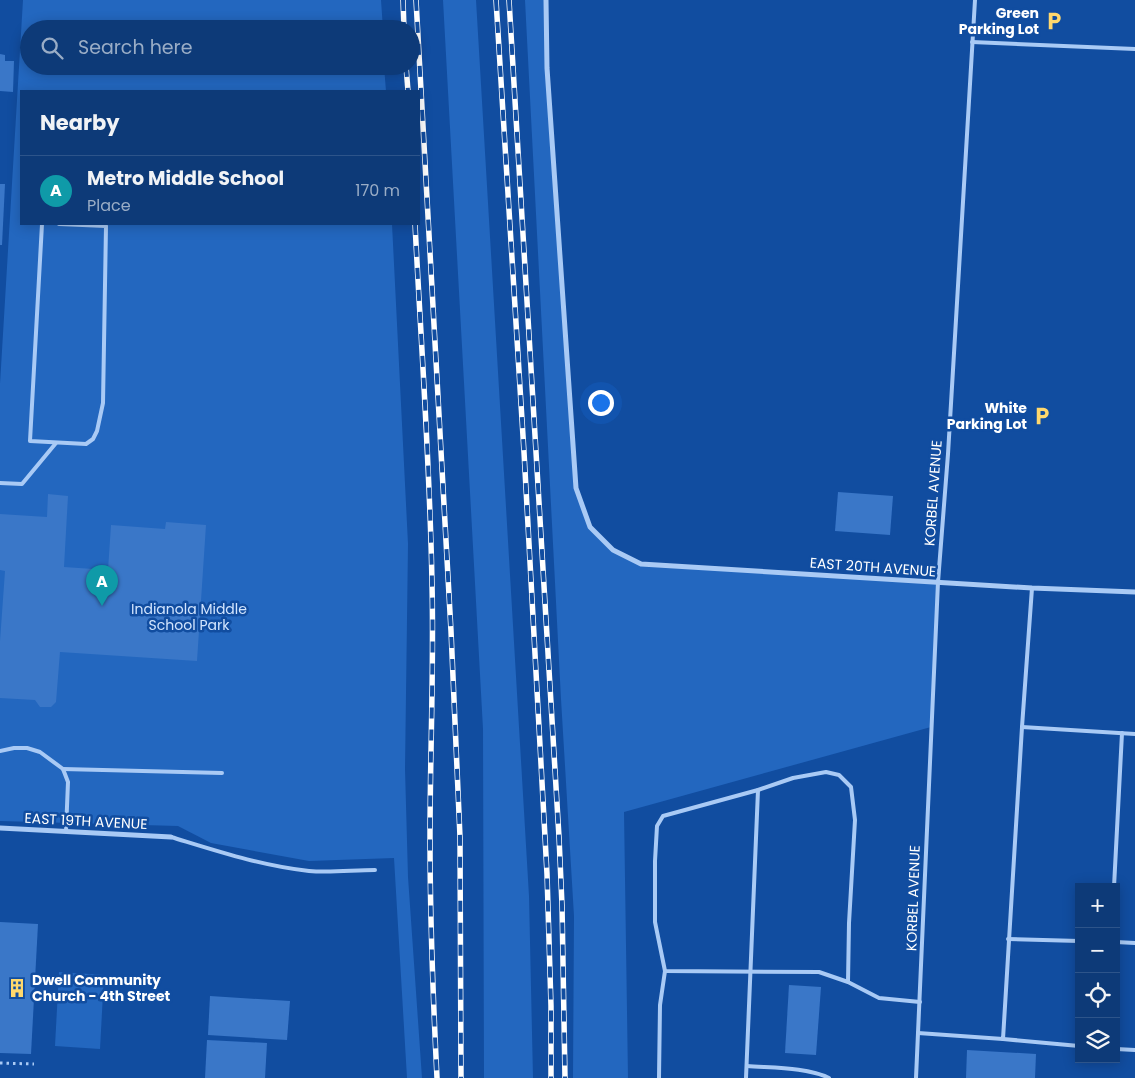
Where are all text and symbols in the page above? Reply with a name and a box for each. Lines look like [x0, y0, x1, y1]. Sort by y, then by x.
place label: Green Parking Lot [959, 3, 1039, 39]
parking icon: Green Parking Lot [1043, 10, 1065, 32]
search box [20, 20, 420, 75]
icon: search [38, 34, 66, 62]
text: Search here [78, 34, 192, 61]
text: Nearby [40, 108, 120, 137]
text: Metro Middle School [87, 165, 284, 192]
text: A [50, 179, 62, 202]
text: 170 m [355, 179, 400, 202]
text: Place [87, 194, 131, 217]
your location [588, 390, 614, 416]
place label: White Parking Lot [947, 398, 1027, 434]
parking icon: White Parking Lot [1031, 405, 1053, 427]
street label: KORBEL AVENUE [919, 439, 947, 547]
street label: EAST 20TH AVENUE [809, 553, 937, 581]
pin: A [86, 565, 118, 606]
park label: Indianola Middle School Park [131, 599, 247, 635]
street label: EAST 19TH AVENUE [24, 808, 148, 834]
street label: KORBEL AVENUE [901, 845, 925, 951]
map controls [1075, 883, 1120, 1063]
button: + [1075, 883, 1120, 928]
button: − [1075, 928, 1120, 973]
place label: Dwell Community Church - 4th Street [32, 970, 171, 1006]
button: locate [1075, 973, 1120, 1018]
building icon: Dwell Community Church - 4th Street [6, 977, 28, 999]
button: layers [1075, 1018, 1120, 1063]

